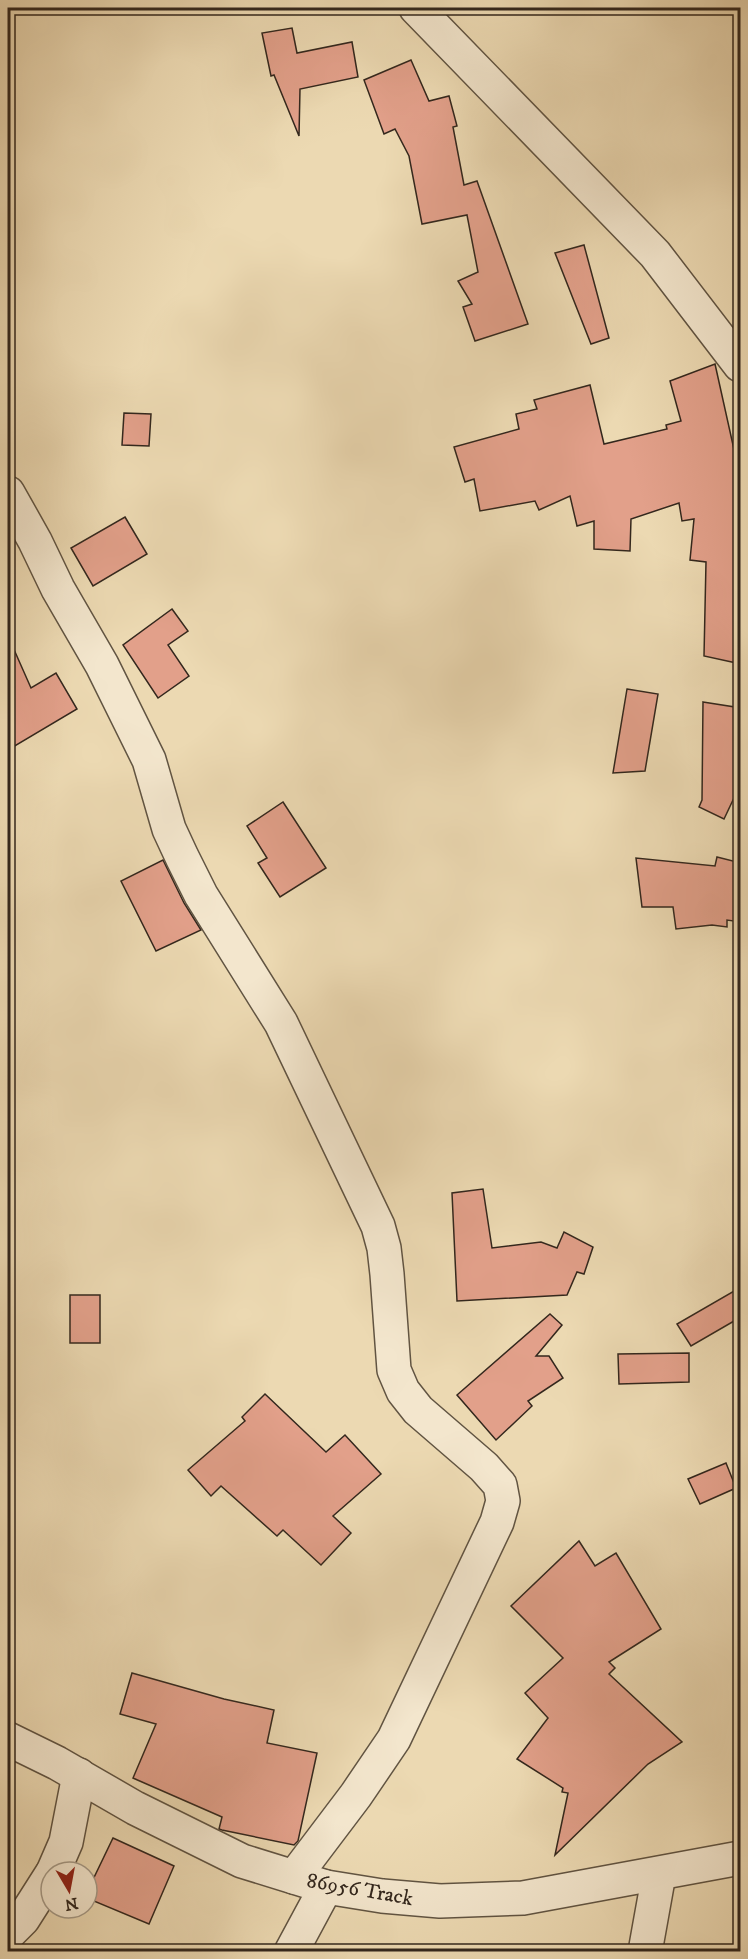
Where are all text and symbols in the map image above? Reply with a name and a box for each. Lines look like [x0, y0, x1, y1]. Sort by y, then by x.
north arrow [39, 1860, 99, 1920]
street label: 86956 Track [305, 1868, 416, 1912]
text: N [63, 1893, 80, 1915]

